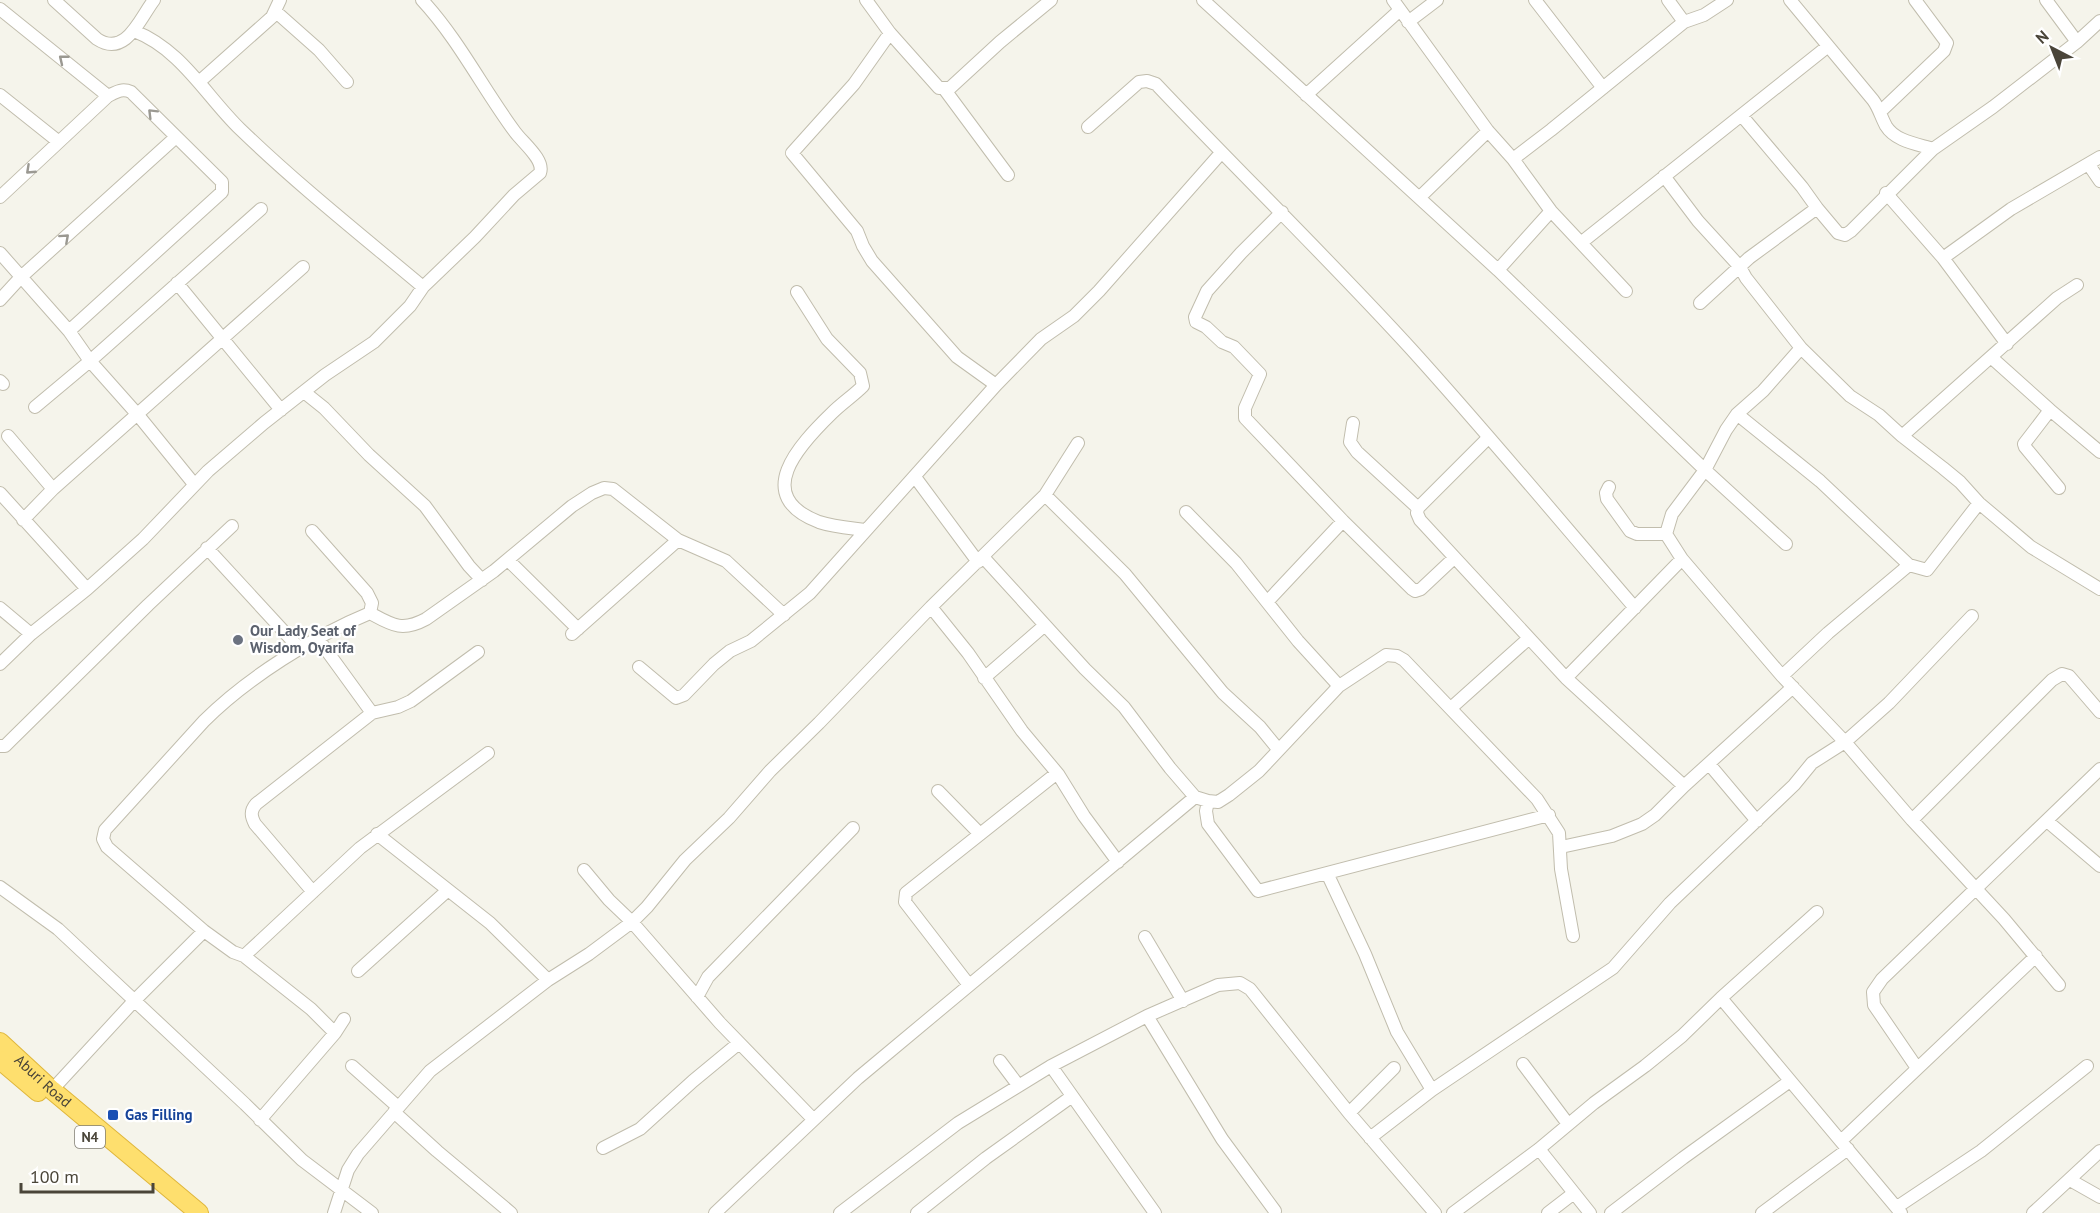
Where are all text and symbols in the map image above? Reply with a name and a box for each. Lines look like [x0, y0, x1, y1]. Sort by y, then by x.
north arrow [2022, 18, 2082, 78]
text: N [2031, 26, 2053, 48]
one-way arrow [59, 55, 70, 66]
one-way arrow [148, 109, 159, 120]
one-way arrow [26, 163, 37, 174]
one-way arrow [58, 234, 69, 245]
place label: Our Lady Seat of Wisdom, Oyarifa [250, 621, 357, 657]
marker: Our Lady Seat of Wisdom, Oyarifa [231, 633, 245, 647]
street label: Aburi Road [11, 1050, 75, 1111]
place label: Gas Filling [125, 1105, 192, 1124]
marker: Gas Filling [106, 1108, 120, 1122]
road number: N4 [75, 1126, 105, 1148]
scale bar [21, 1156, 153, 1194]
text: 100 m [30, 1165, 79, 1188]

